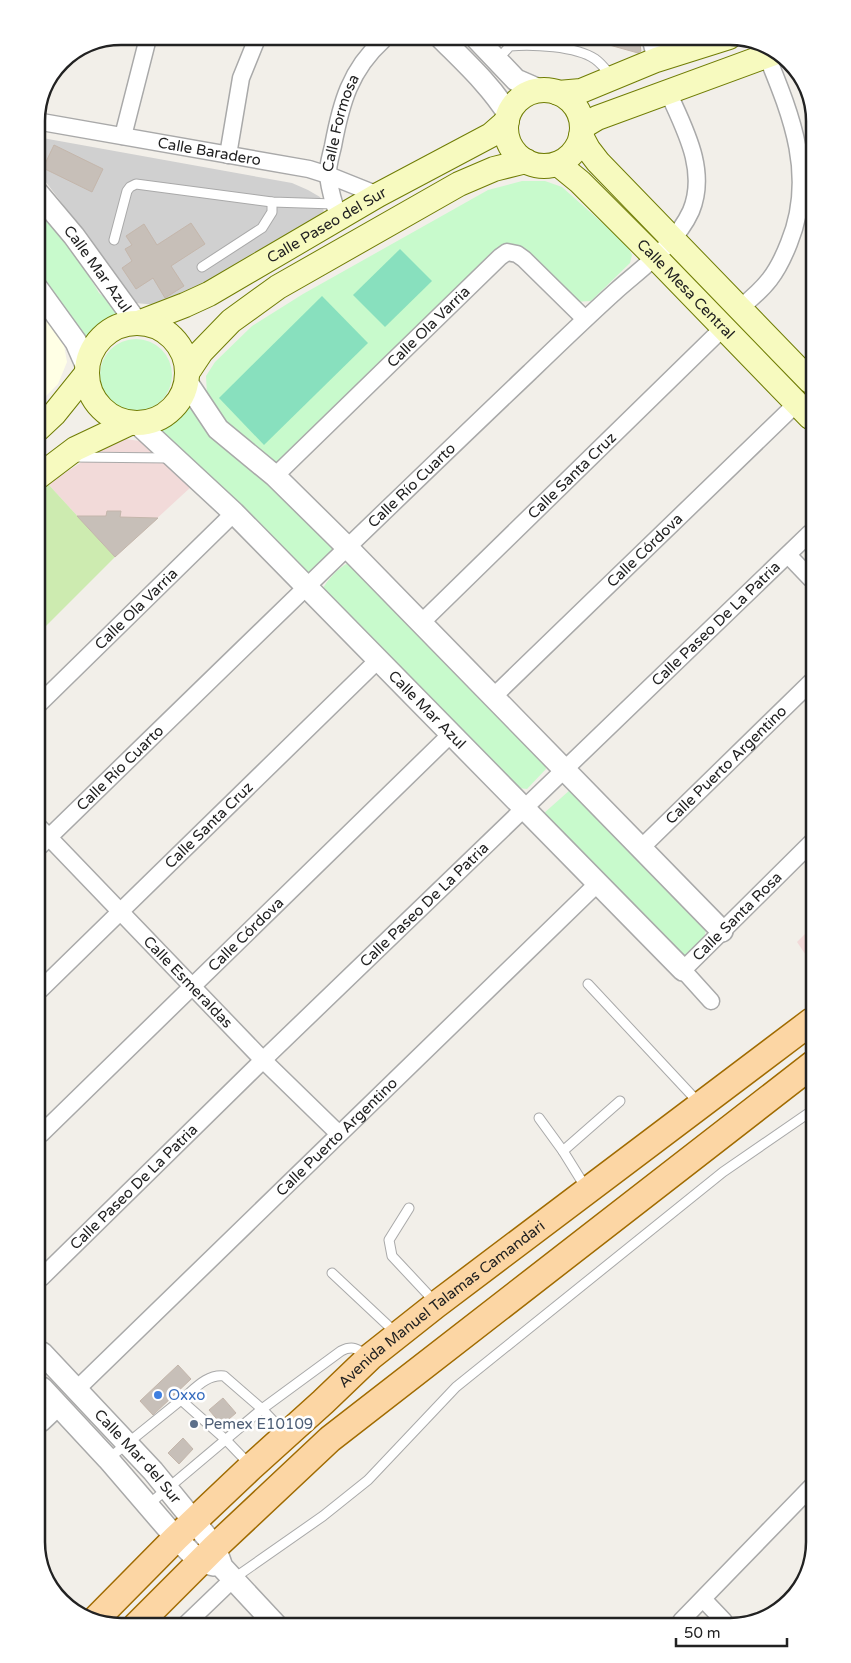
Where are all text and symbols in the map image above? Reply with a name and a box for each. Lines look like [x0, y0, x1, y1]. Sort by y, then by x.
street label: Calle Formosa [319, 71, 363, 173]
street label: Calle Baradero [156, 134, 262, 169]
street label: Calle Paseo del Sur [264, 183, 390, 267]
street label: Calle Mar Azul [60, 222, 135, 316]
street label: Calle Mesa Central [633, 235, 738, 343]
street label: Calle Ola Varria [383, 282, 474, 371]
street label: Calle Santa Cruz [524, 429, 620, 523]
street label: Calle Río Cuarto [364, 439, 459, 531]
street label: Calle Córdova [603, 510, 686, 591]
street label: Calle Paseo De La Patria [648, 558, 784, 690]
street label: Calle Ola Varria [91, 564, 181, 653]
street label: Calle Mar Azul [385, 667, 470, 753]
street label: Calle Puerto Argentino [662, 702, 790, 828]
street label: Calle Río Cuarto [73, 722, 167, 814]
street label: Calle Santa Cruz [161, 778, 257, 872]
street label: Calle Paseo De La Patria [356, 839, 492, 971]
street label: Calle Santa Rosa [689, 868, 786, 965]
street label: Calle Córdova [204, 893, 287, 975]
street label: Calle Esmeraldas [140, 932, 236, 1032]
street label: Calle Puerto Argentino [272, 1074, 401, 1200]
street label: Calle Paseo De La Patria [66, 1120, 201, 1253]
street label: Avenida Manuel Talamas Camandari [335, 1217, 548, 1391]
place label: Oxxo [168, 1386, 205, 1404]
marker: Oxxo [152, 1389, 164, 1401]
street label: Calle Mar del Sur [91, 1405, 185, 1507]
place label: Pemex E10109 [204, 1415, 313, 1433]
marker: Pemex E10109 [188, 1418, 200, 1430]
scale bar [676, 1616, 787, 1648]
text: 50 m [684, 1624, 721, 1642]

